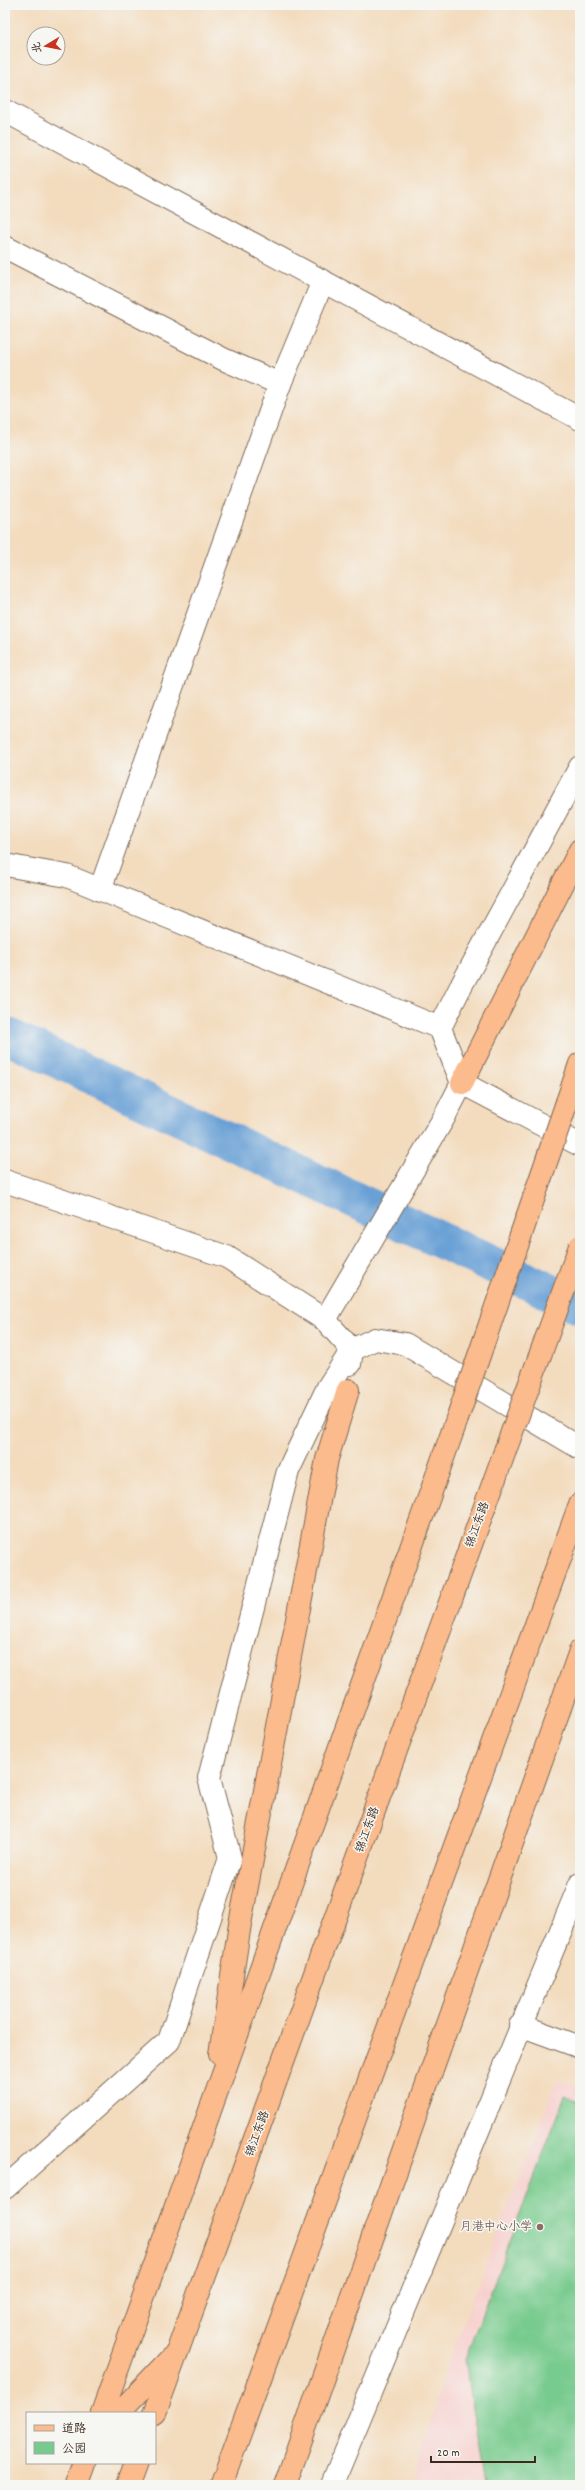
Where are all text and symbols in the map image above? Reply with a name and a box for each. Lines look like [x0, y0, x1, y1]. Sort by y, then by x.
north arrow [26, 26, 66, 66]
text: 北 [29, 41, 47, 54]
street label: 锦江东路 [462, 1500, 494, 1550]
street label: 锦江东路 [352, 1805, 384, 1855]
street label: 锦江东路 [242, 2109, 274, 2159]
place label: 月港中心小学 [460, 2219, 532, 2236]
marker: 月港中心小学 [535, 2222, 545, 2232]
legend [26, 2412, 156, 2464]
text: 道路 [62, 2421, 86, 2438]
scale bar [431, 2438, 535, 2464]
text: 公园 [62, 2441, 86, 2458]
text: 20 m [437, 2445, 460, 2462]

